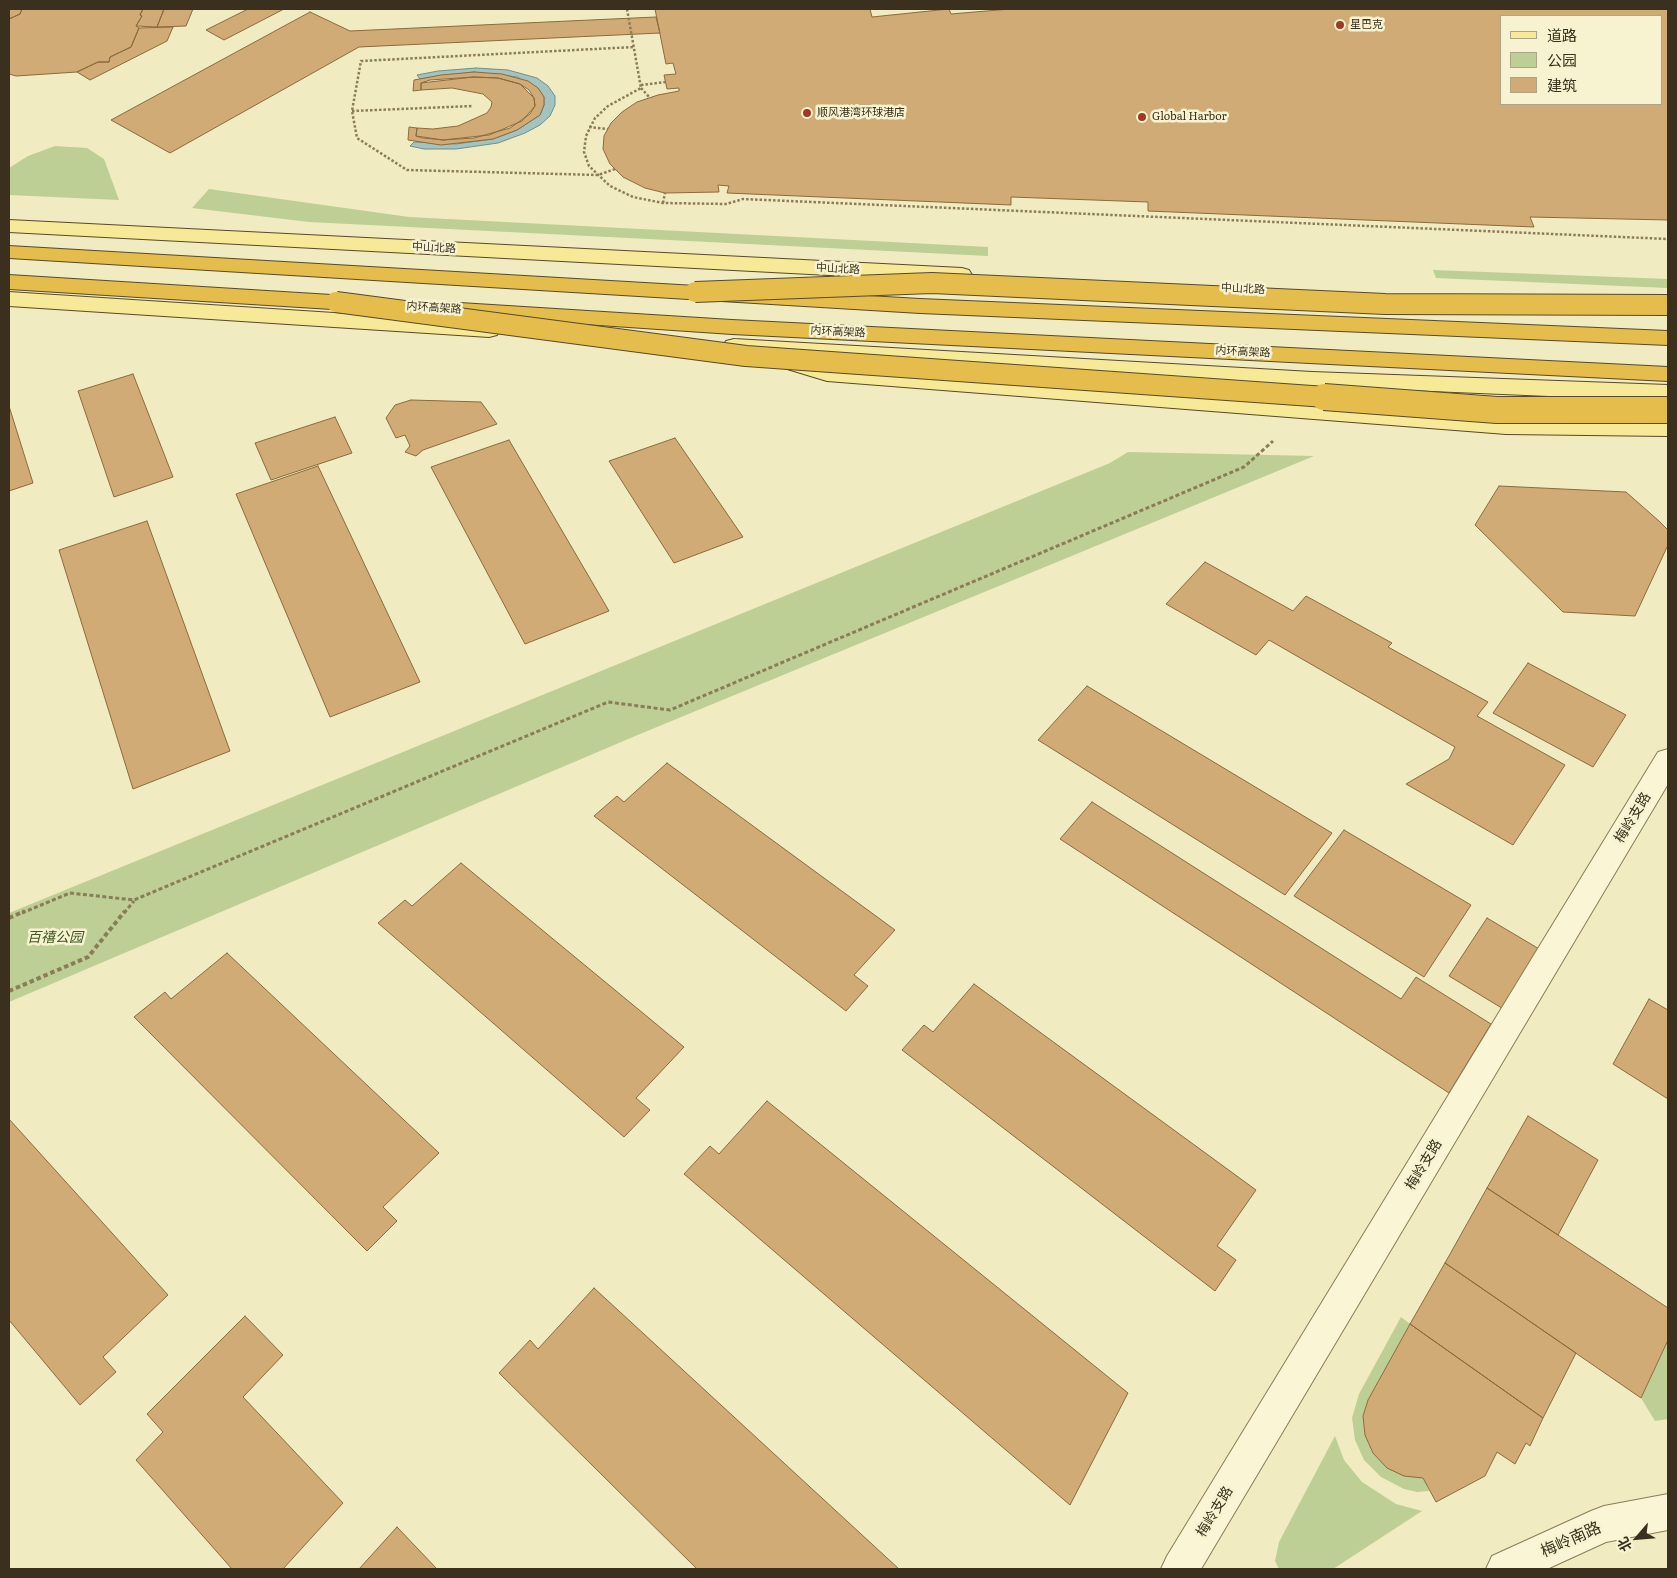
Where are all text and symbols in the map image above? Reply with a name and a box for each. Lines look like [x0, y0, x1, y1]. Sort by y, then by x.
legend [1500, 15, 1662, 105]
place label: 星巴克 [1350, 18, 1383, 32]
marker: 星巴克 [1334, 19, 1346, 31]
text: 道路 [1547, 23, 1577, 46]
text: 公园 [1547, 48, 1577, 71]
text: 建筑 [1547, 73, 1577, 96]
place label: 顺风港湾环球港店 [817, 106, 905, 120]
marker: 顺风港湾环球港店 [801, 107, 813, 119]
place label: Global Harbor [1152, 110, 1227, 124]
marker: Global Harbor [1136, 111, 1148, 123]
street label: 中山北路 [412, 240, 456, 256]
street label: 中山北路 [816, 261, 860, 277]
street label: 中山北路 [1221, 281, 1265, 297]
street label: 内环高架路 [406, 299, 462, 317]
street label: 内环高架路 [810, 324, 866, 340]
street label: 内环高架路 [1215, 344, 1271, 360]
street label: 梅岭支路 [1611, 790, 1655, 846]
park label: 百禧公园 [27, 930, 83, 946]
street label: 梅岭支路 [1402, 1137, 1446, 1193]
street label: 梅岭支路 [1193, 1484, 1237, 1540]
north arrow [1612, 1513, 1662, 1563]
street label: 梅岭南路 [1538, 1518, 1604, 1562]
text: 北 [1612, 1534, 1636, 1556]

